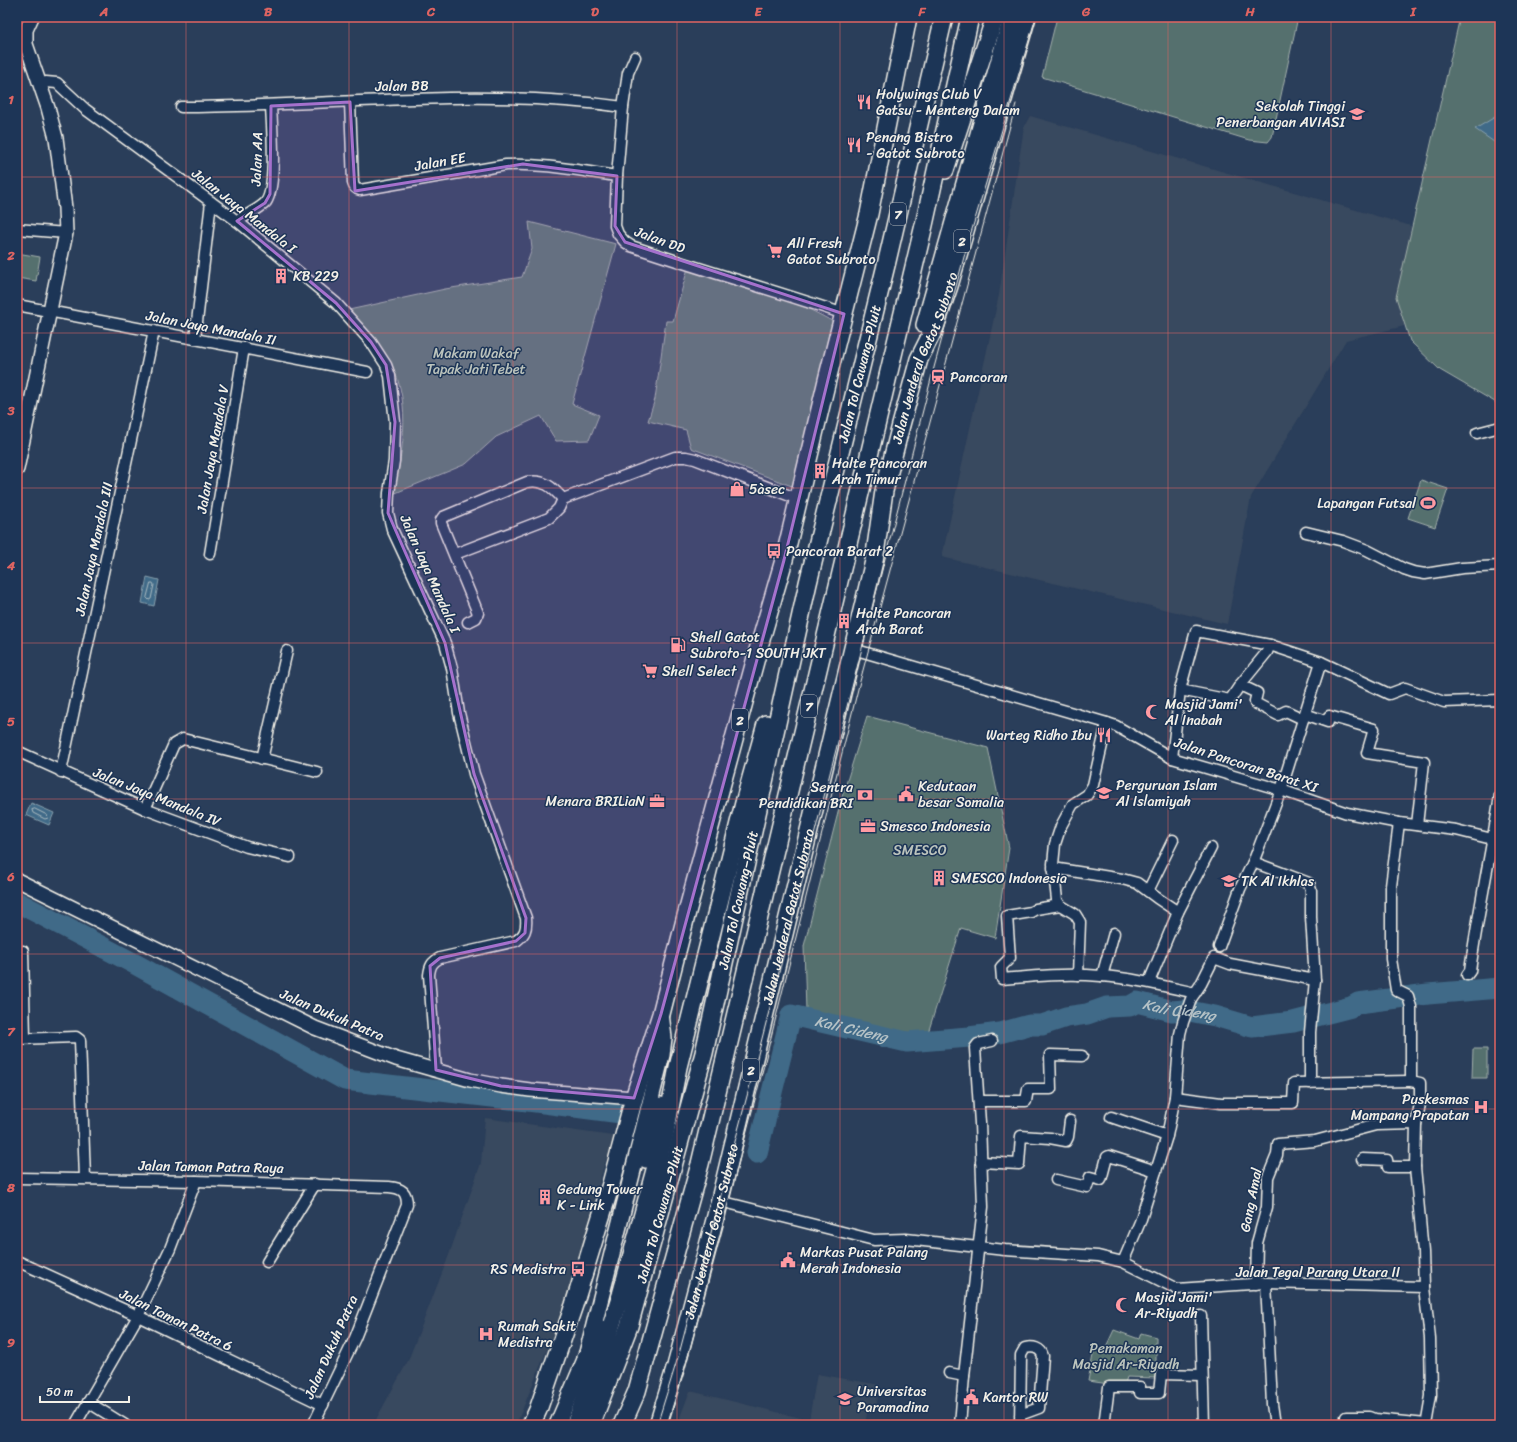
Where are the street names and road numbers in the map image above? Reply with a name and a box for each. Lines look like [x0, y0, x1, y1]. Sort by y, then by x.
street label: Jalan BB [374, 73, 429, 99]
street label: Jalan AA [244, 132, 270, 187]
street label: Jalan EE [412, 145, 469, 179]
street label: Jalan Jaya Mandala I [185, 161, 303, 261]
road number: 7 [890, 203, 906, 225]
street label: Jalan DD [630, 219, 690, 261]
road number: 2 [954, 230, 970, 252]
street label: Jalan Jenderal Gatot Subroto [884, 269, 965, 447]
street label: Jalan Tol Cawang–Pluit [830, 302, 888, 446]
street label: Jalan Jaya Mandala II [143, 303, 279, 353]
street label: Jalan Jaya Mandala V [189, 382, 237, 516]
street label: Jalan Jaya Mandala III [67, 479, 121, 619]
street label: Jalan Jaya Mandala I [392, 510, 468, 639]
road number: 7 [801, 695, 817, 717]
road number: 2 [732, 709, 748, 731]
street label: Jalan Pancoran Barat XI [1170, 730, 1323, 801]
street label: Jalan Jaya Mandala IV [88, 760, 225, 834]
street label: Jalan Jenderal Gatot Subroto [755, 826, 822, 1008]
street label: Jalan Tol Cawang–Pluit [710, 828, 765, 973]
street label: Jalan Dukuh Patra [275, 981, 388, 1048]
road number: 2 [743, 1059, 759, 1081]
street label: Jalan Jenderal Gatot Subroto [676, 1141, 746, 1323]
street label: Jalan Tol Cawang–Pluit [629, 1143, 690, 1287]
street label: Jalan Taman Patra Raya [137, 1153, 285, 1181]
street label: Gang Amal [1233, 1165, 1270, 1234]
street label: Jalan Tegal Parang Utara II [1235, 1260, 1401, 1285]
street label: Jalan Taman Patra 6 [114, 1281, 237, 1358]
street label: Jalan Dukuh Patra [296, 1291, 365, 1404]

